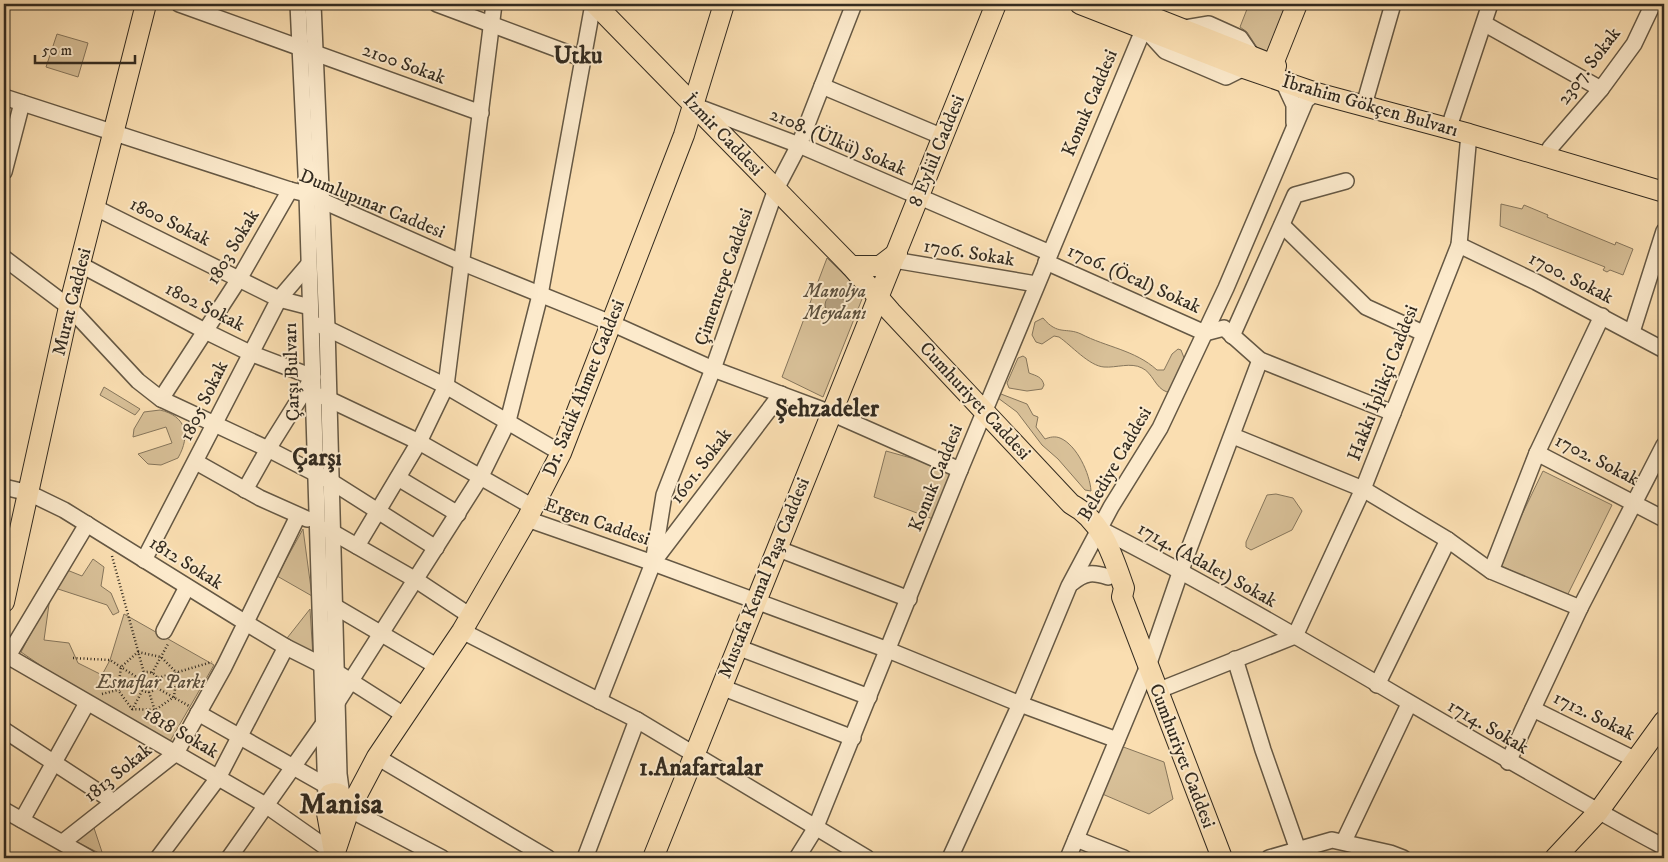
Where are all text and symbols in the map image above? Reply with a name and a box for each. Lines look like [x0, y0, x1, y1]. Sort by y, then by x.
street label: 2307. Sokak [1552, 22, 1626, 109]
scale bar [35, 32, 135, 64]
street label: 2100 Sokak [359, 38, 449, 90]
text: 50 m [42, 41, 72, 60]
district label: Utku [553, 41, 603, 71]
street label: Konuk Caddesi [1057, 46, 1123, 160]
street label: İbrahim Gökçen Bulvarı [1279, 69, 1461, 142]
street label: İzmir Caddesi [678, 88, 769, 181]
street label: 8 Eylül Caddesi [904, 92, 970, 210]
street label: 2108. (Ülkü) Sokak [766, 102, 911, 181]
street label: Dumlupınar Caddesi [296, 164, 448, 244]
street label: 1800 Sokak [126, 193, 215, 252]
street label: 1803 Sokak [202, 205, 265, 289]
street label: Çimentepe Caddesi [690, 205, 758, 349]
street label: 1706. Sokak [922, 234, 1017, 272]
street label: 1706. (Öcal) Sokak [1064, 238, 1205, 319]
street label: Murat Caddesi [47, 246, 97, 358]
street label: 1700. Sokak [1525, 247, 1618, 309]
street label: 1802 Sokak [161, 277, 249, 337]
park label: Manolya Meydanı [802, 280, 866, 325]
street label: Dr. Sadık Ahmet Caddesi [538, 296, 630, 480]
street label: Hakkı İplikçi Caddesi [1342, 301, 1423, 464]
street label: Çarşı Bulvarı [279, 322, 305, 422]
street label: Cumhuriyet Caddesi [914, 337, 1036, 465]
street label: 1805 Sokak [175, 357, 233, 445]
district label: Şehzadeler [775, 394, 880, 424]
street label: Belediye Caddesi [1073, 403, 1157, 525]
street label: Konuk Caddesi [904, 421, 968, 535]
street label: 1601. Sokak [665, 423, 737, 508]
street label: 1702. Sokak [1551, 429, 1643, 491]
district label: Çarşı [292, 443, 342, 473]
street label: Mustafa Kemal Paşa Caddesi [713, 474, 815, 682]
street label: Ergen Caddesi [541, 493, 653, 551]
street label: 1714. (Adalet) Sokak [1133, 517, 1281, 613]
street label: 1812 Sokak [145, 531, 228, 595]
park label: Esnaflar Parkı [95, 671, 206, 694]
street label: Cumhuriyet Caddesi [1144, 680, 1220, 832]
street label: 1712. Sokak [1549, 686, 1639, 746]
street label: 1714. Sokak [1443, 695, 1533, 760]
street label: 1818 Sokak [139, 702, 223, 764]
street label: 1813 Sokak [79, 738, 157, 807]
district label: 1.Anafartalar [639, 753, 764, 783]
district label: Manisa [299, 787, 383, 823]

